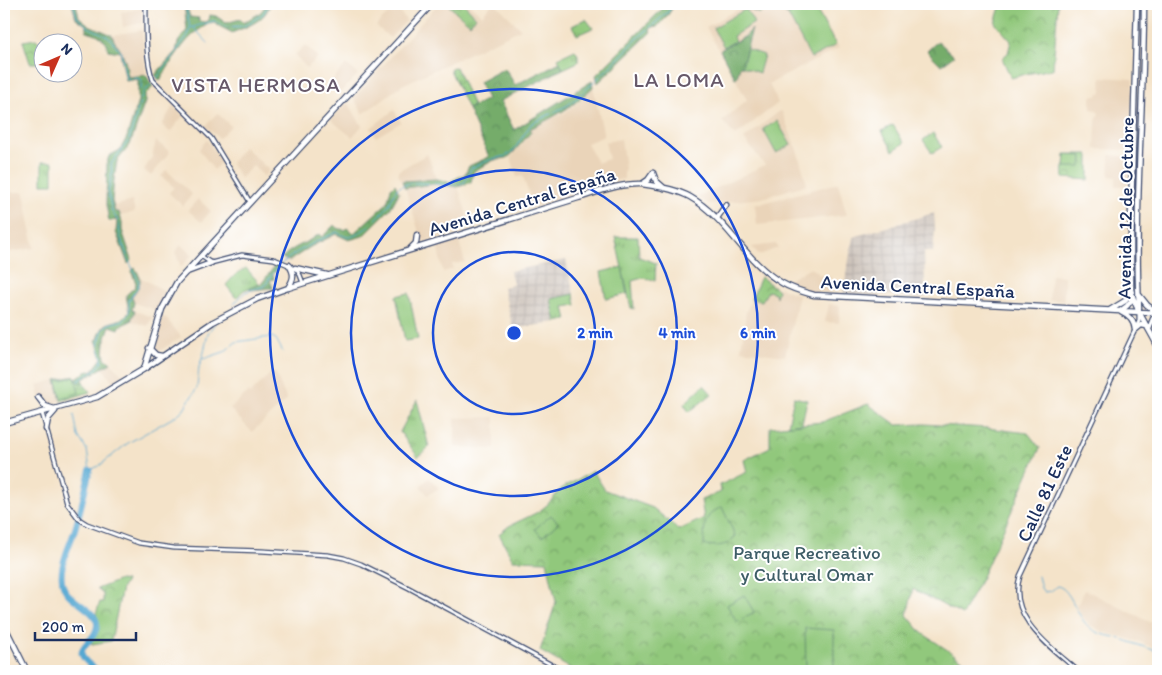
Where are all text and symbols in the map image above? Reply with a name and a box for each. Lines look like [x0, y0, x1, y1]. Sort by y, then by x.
north arrow [32, 32, 82, 82]
text: N [57, 40, 76, 59]
district label: LA LOMA [633, 67, 725, 92]
district label: VISTA HERMOSA [171, 72, 341, 97]
street label: Avenida 12 de Octubre [1112, 117, 1139, 299]
street label: Avenida Central España [426, 162, 619, 241]
street label: Avenida Central España [820, 270, 1016, 303]
centre of rings [505, 324, 523, 342]
text: 2 min [577, 324, 614, 342]
text: 4 min [659, 324, 696, 342]
text: 6 min [740, 324, 777, 342]
street label: Calle 81 Este [1012, 441, 1077, 546]
park label: Parque Recreativo y Cultural Omar [733, 541, 881, 586]
scale bar [35, 610, 136, 642]
text: 200 m [42, 618, 85, 636]

